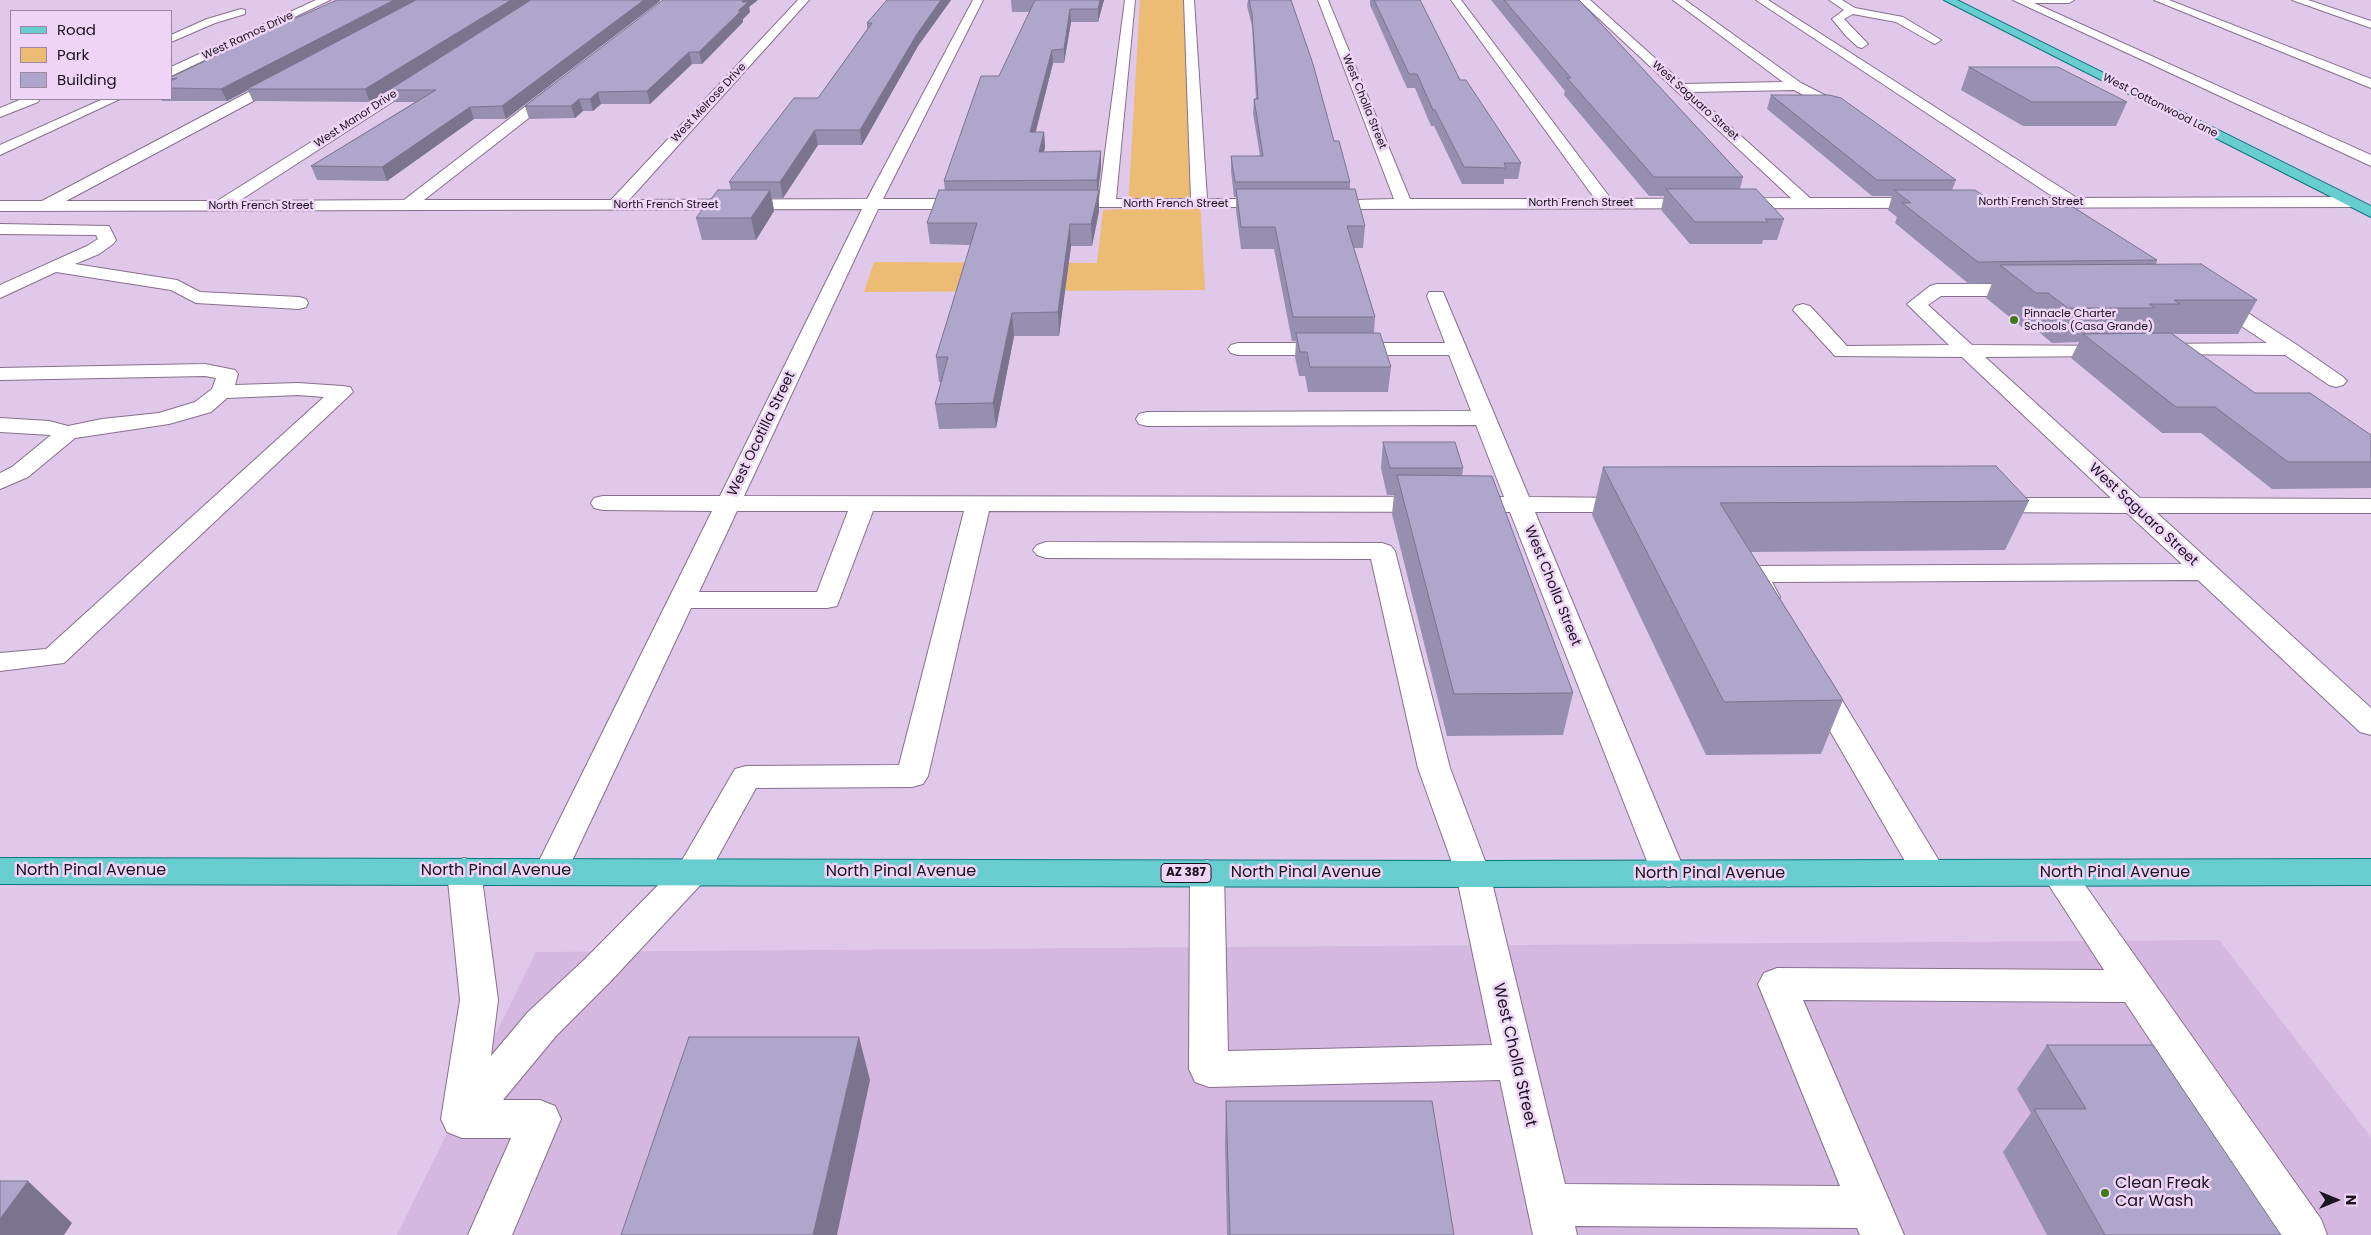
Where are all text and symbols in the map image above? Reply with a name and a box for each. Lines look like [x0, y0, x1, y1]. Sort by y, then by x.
street label: West Ramos Drive [200, 9, 296, 63]
legend [10, 10, 172, 100]
text: Road [57, 19, 96, 40]
text: Park [57, 44, 89, 65]
street label: West Cholla Street [1339, 53, 1389, 151]
street label: West Saguaro Street [1649, 59, 1741, 143]
street label: West Melrose Drive [669, 61, 749, 145]
text: Building [57, 69, 117, 90]
street label: West Cottonwood Lane [2100, 71, 2220, 141]
street label: West Manor Drive [312, 87, 400, 151]
street label: North French Street [1978, 195, 2084, 209]
street label: North French Street [1528, 196, 1634, 210]
street label: North French Street [1123, 197, 1229, 211]
street label: North French Street [613, 198, 719, 212]
street label: North French Street [208, 199, 314, 213]
place label: Pinnacle Charter Schools (Casa Grande) [2024, 307, 2153, 333]
marker: Pinnacle Charter Schools (Casa Grande) [2008, 314, 2020, 326]
street label: West Ocotilla Street [725, 369, 799, 499]
street label: West Saguaro Street [2085, 460, 2201, 570]
street label: West Cholla Street [1520, 523, 1584, 649]
street label: North Pinal Avenue [16, 861, 166, 881]
street label: North Pinal Avenue [421, 861, 571, 881]
street label: North Pinal Avenue [826, 862, 976, 882]
street label: North Pinal Avenue [1231, 863, 1381, 883]
street label: North Pinal Avenue [2040, 863, 2190, 883]
road number: AZ 387 [1161, 864, 1211, 882]
street label: North Pinal Avenue [1635, 864, 1785, 884]
street label: West Cholla Street [1488, 981, 1540, 1129]
place label: Clean Freak Car Wash [2115, 1174, 2210, 1212]
north arrow [2311, 1175, 2361, 1225]
marker: Clean Freak Car Wash [2099, 1187, 2111, 1199]
text: N [2341, 1195, 2361, 1205]

